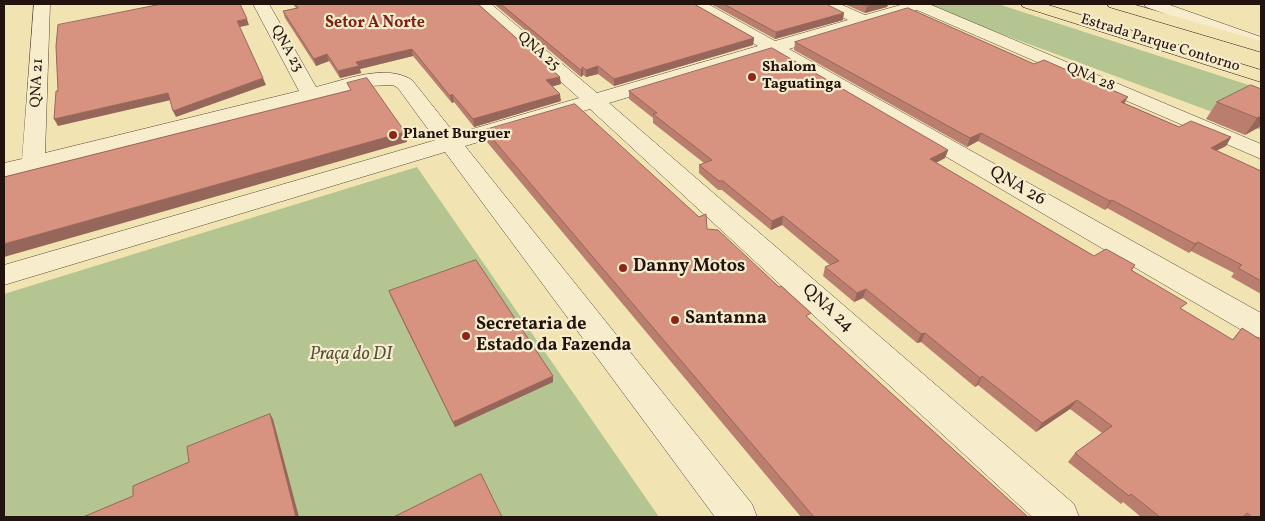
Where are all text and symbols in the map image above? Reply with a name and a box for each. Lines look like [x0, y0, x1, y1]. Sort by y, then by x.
street label: Estrada Parque Contorno [1078, 11, 1242, 77]
district label: Setor A Norte [325, 14, 425, 34]
street label: QNA 23 [266, 22, 306, 76]
street label: QNA 25 [513, 29, 563, 75]
street label: QNA 21 [28, 58, 48, 108]
place label: Shalom Taguatinga [762, 59, 842, 94]
street label: QNA 28 [1063, 60, 1117, 96]
marker: Shalom Taguatinga [746, 71, 758, 83]
place label: Planet Burguer [403, 126, 510, 144]
marker: Planet Burguer [387, 129, 399, 141]
street label: QNA 26 [985, 162, 1049, 212]
place label: Danny Motos [633, 257, 745, 279]
marker: Danny Motos [617, 262, 629, 274]
street label: QNA 24 [797, 280, 857, 338]
place label: Santanna [685, 309, 767, 331]
marker: Santanna [669, 314, 681, 326]
place label: Secretaria de Estado da Fazenda [476, 315, 631, 358]
marker: Secretaria de Estado da Fazenda [460, 330, 472, 342]
park label: Praça do DI [310, 345, 392, 367]

